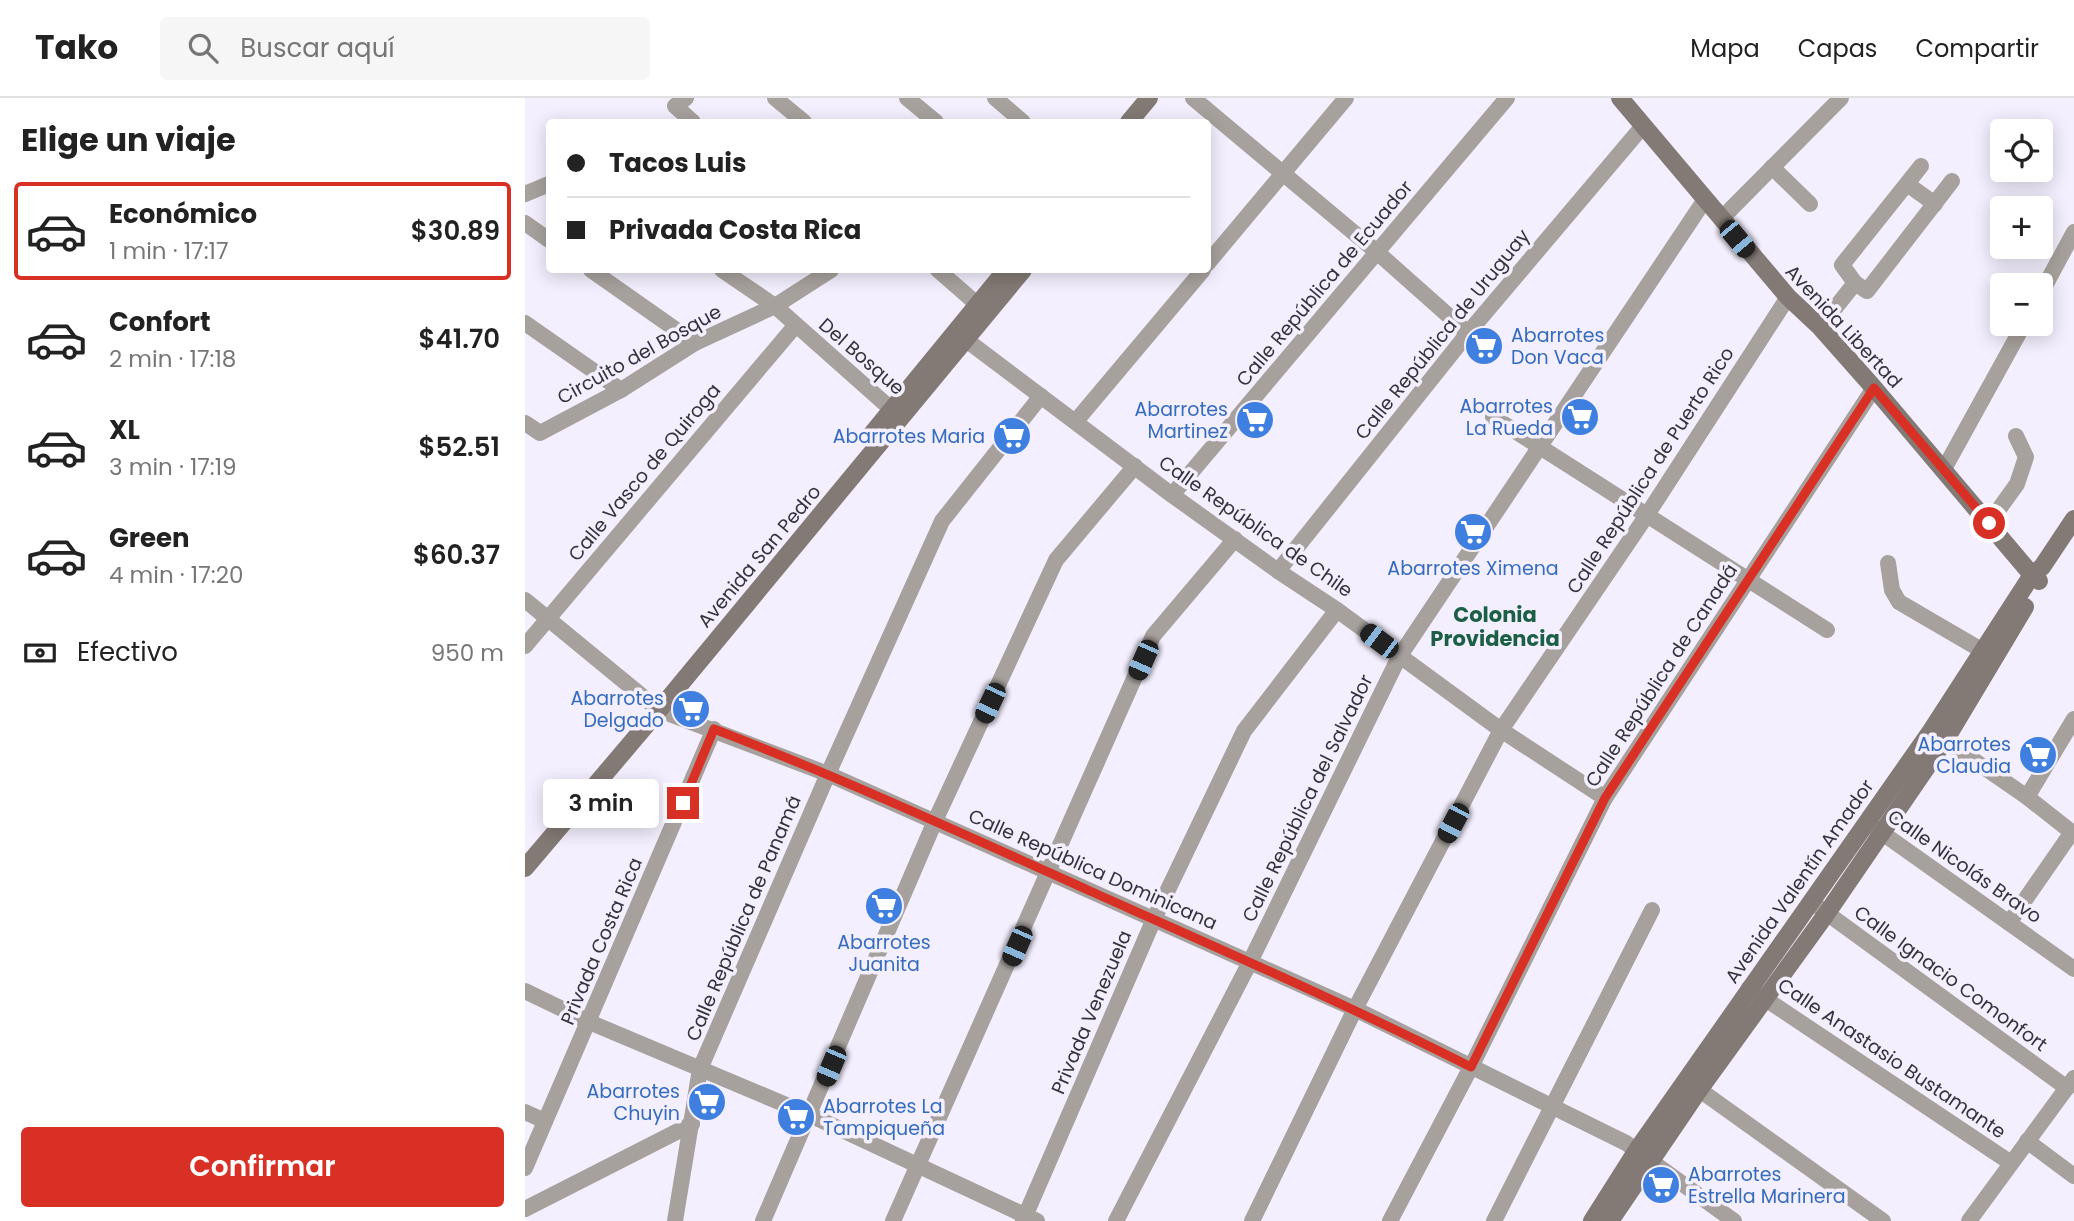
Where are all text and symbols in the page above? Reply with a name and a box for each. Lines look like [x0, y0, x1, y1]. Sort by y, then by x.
search box [160, 17, 650, 80]
text: Tako [35, 24, 118, 71]
icon: search [184, 29, 222, 67]
text: Buscar aquí [240, 30, 395, 66]
text: Mapa [1690, 32, 1760, 65]
text: Capas [1798, 32, 1877, 65]
text: Compartir [1915, 32, 2039, 65]
text: Elige un viaje [21, 117, 236, 162]
map controls [1990, 119, 2053, 336]
button: locate [1990, 119, 2053, 182]
text: Tacos Luis [609, 145, 746, 181]
street label: Calle República de Ecuador [1230, 174, 1419, 392]
text: Económico [109, 196, 257, 232]
button: + [1990, 196, 2053, 259]
icon: car [25, 200, 88, 263]
text: Privada Costa Rica [609, 212, 861, 248]
text: $30.89 [411, 213, 500, 249]
car [1716, 216, 1759, 262]
street label: Calle República de Uruguay [1349, 223, 1536, 445]
text: 1 min · 17:17 [109, 235, 228, 267]
street label: Avenida Libertad [1779, 259, 1908, 394]
button: − [1990, 273, 2053, 336]
street label: Circuito del Bosque [552, 298, 726, 411]
text: Confort [109, 304, 211, 340]
icon: car [25, 308, 88, 371]
street label: Del Bosque [813, 312, 910, 401]
text: $41.70 [419, 321, 500, 357]
place label: Abarrotes Don Vaca [1511, 322, 1604, 371]
supermarket icon: Abarrotes Don Vaca [1463, 325, 1505, 367]
street label: Calle República de Puerto Rico [1560, 342, 1741, 599]
text: 2 min · 17:18 [109, 343, 236, 375]
street label: Calle Vasco de Quiroga [562, 378, 727, 567]
place label: Abarrotes La Rueda [1460, 393, 1553, 442]
place label: Abarrotes Martinez [1135, 396, 1228, 445]
supermarket icon: Abarrotes La Rueda [1559, 396, 1601, 438]
supermarket icon: Abarrotes Martinez [1234, 399, 1276, 441]
text: XL [109, 412, 140, 448]
supermarket icon: Abarrotes Maria [991, 415, 1033, 457]
icon: car [25, 416, 88, 479]
place label: Abarrotes Maria [833, 423, 985, 450]
text: $52.51 [418, 429, 500, 465]
street label: Calle República de Chile [1153, 449, 1358, 604]
text: 3 min · 17:19 [109, 451, 237, 483]
street label: Avenida San Pedro [692, 479, 827, 634]
route start [1973, 507, 2005, 539]
supermarket icon: Abarrotes Ximena [1452, 511, 1494, 553]
text: Green [109, 520, 190, 556]
icon: car [25, 524, 88, 587]
text: $60.37 [413, 537, 500, 573]
place label: Abarrotes Ximena [1387, 555, 1559, 582]
street label: Calle República de Canadá [1579, 558, 1744, 792]
text: 4 min · 17:20 [109, 559, 243, 591]
district label: Colonia Providencia [1430, 600, 1560, 653]
car [1356, 620, 1403, 662]
icon: cash [21, 634, 59, 672]
text: Efectivo [77, 634, 178, 670]
text: 950 m [431, 637, 504, 669]
car [1125, 637, 1162, 683]
street label: Calle República del Salvador [1236, 670, 1379, 927]
car [972, 680, 1009, 726]
place label: Abarrotes Delgado [571, 685, 664, 734]
supermarket icon: Abarrotes Delgado [670, 688, 712, 730]
place label: Abarrotes Claudia [1918, 731, 2011, 780]
supermarket icon: Abarrotes Claudia [2017, 734, 2059, 776]
street label: Avenida Valentín Amador [1719, 774, 1880, 989]
callout: 3 min [543, 778, 659, 828]
text: 3 min [569, 787, 633, 819]
route end [667, 787, 699, 819]
street label: Calle República de Panamá [679, 791, 808, 1045]
car [1434, 800, 1473, 846]
street label: Calle República Dominicana [964, 802, 1222, 937]
street label: Calle Nicolás Bravo [1882, 803, 2047, 930]
street label: Privada Costa Rica [554, 853, 649, 1029]
supermarket icon: Abarrotes Juanita [863, 885, 905, 927]
street label: Calle Ignacio Comonfort [1849, 899, 2053, 1058]
car [999, 923, 1036, 969]
street label: Privada Venezuela [1045, 926, 1138, 1098]
place label: Abarrotes Juanita [837, 929, 931, 978]
street label: Calle Anastasio Bustamante [1772, 972, 2011, 1145]
car [814, 1043, 849, 1089]
place label: Abarrotes Chuyin [587, 1078, 680, 1127]
supermarket icon: Abarrotes Chuyin [686, 1081, 728, 1123]
place label: Abarrotes La Tampiqueña [823, 1093, 945, 1142]
supermarket icon: Abarrotes La Tampiqueña [775, 1096, 817, 1138]
button: Confirmar [21, 1127, 504, 1207]
place label: Abarrotes Estrella Marinera [1688, 1161, 1846, 1210]
supermarket icon: Abarrotes Estrella Marinera [1640, 1164, 1682, 1206]

